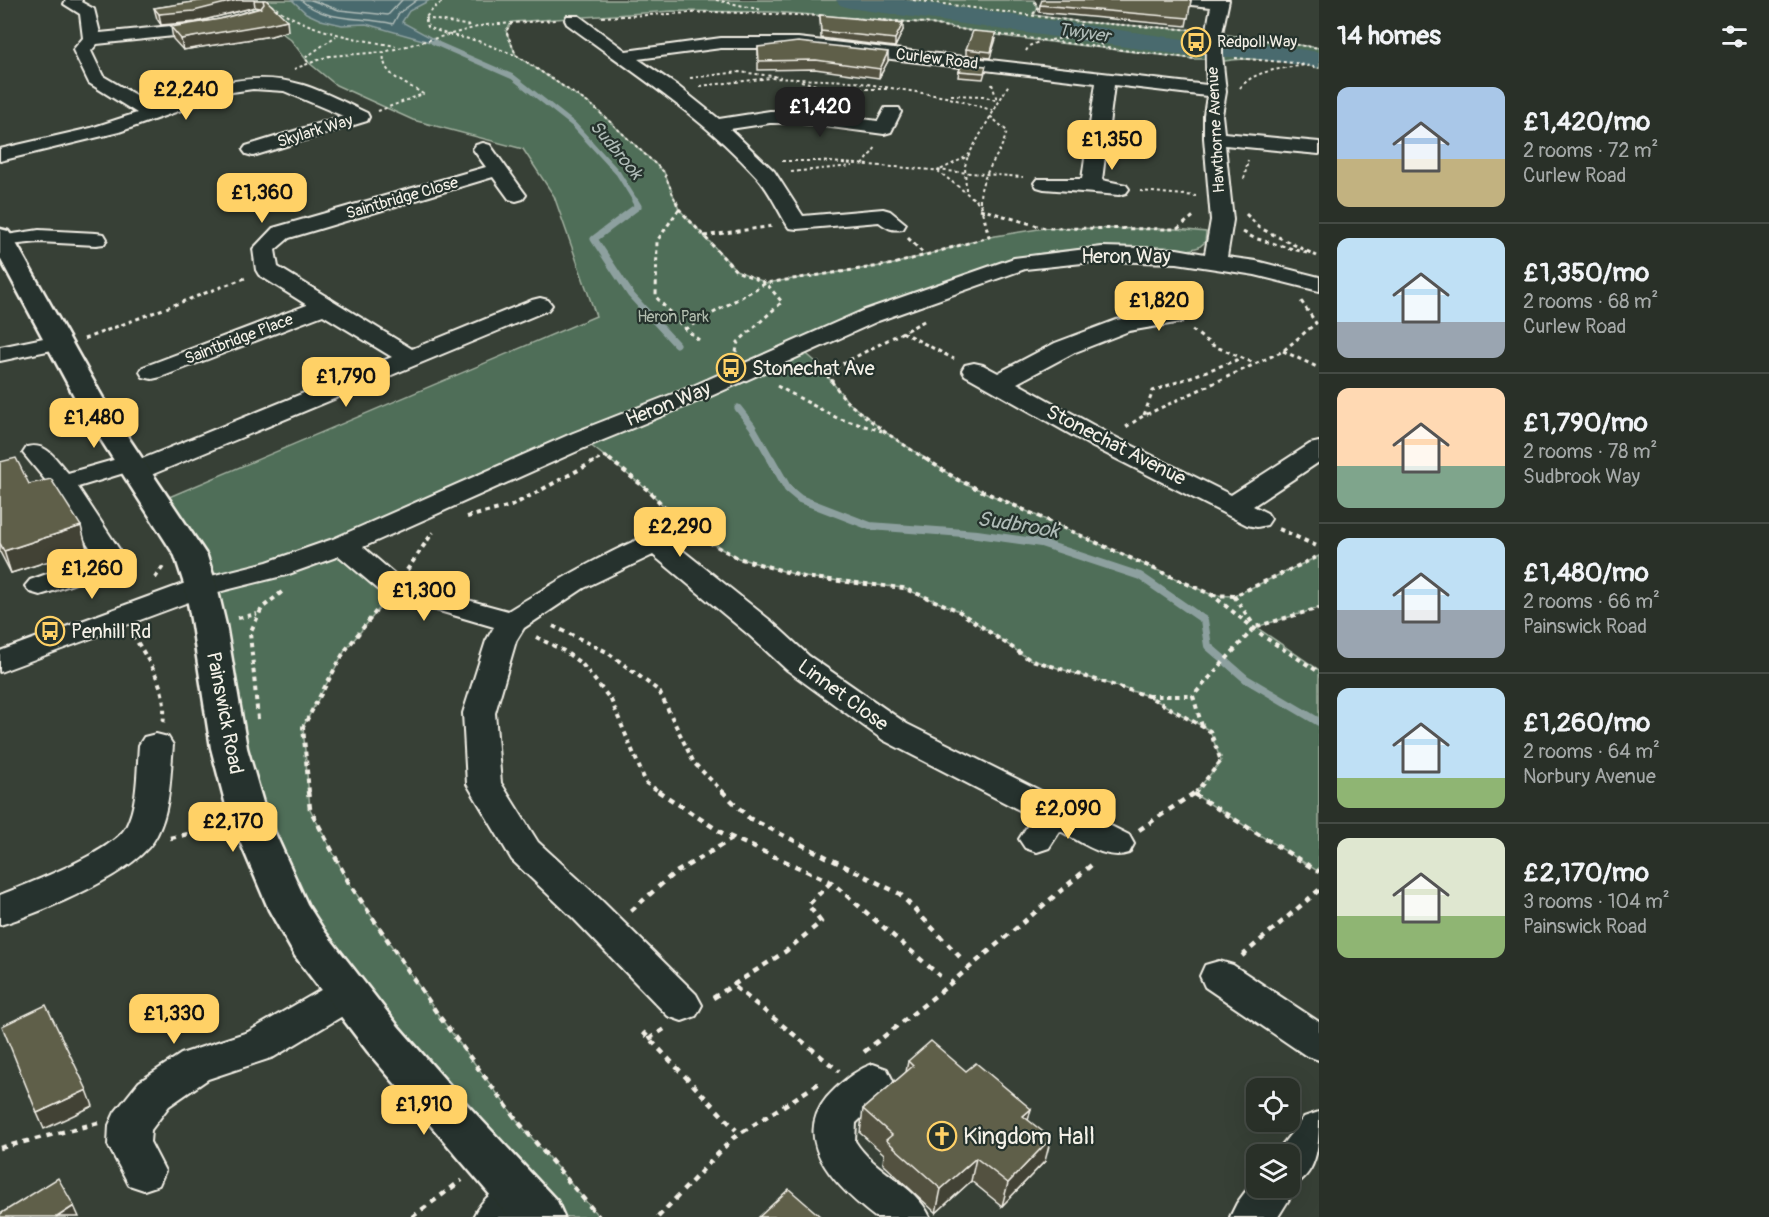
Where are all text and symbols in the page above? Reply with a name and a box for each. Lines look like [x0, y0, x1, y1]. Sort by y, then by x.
water label: Twyver [1056, 18, 1114, 48]
text: 14 homes [1337, 20, 1441, 52]
icon: filters [1718, 20, 1751, 53]
bus stop icon: Redpoll Way [1180, 26, 1212, 58]
place label: Redpoll Way [1217, 32, 1297, 52]
street label: Curlew Road [895, 44, 979, 74]
street label: Hawthorne Avenue [1203, 66, 1229, 194]
pin: £2,240 [137, 70, 235, 121]
text: £2,240 [153, 77, 219, 102]
pin: £1,420 [771, 87, 869, 138]
text: £1,420 [789, 94, 851, 119]
text: £1,420/mo [1523, 106, 1650, 138]
street label: Skylark Way [275, 110, 355, 152]
icon: home [1385, 111, 1457, 183]
water label: Sudbrook [585, 116, 648, 185]
pin: £1,350 [1063, 120, 1161, 171]
text: £1,350 [1081, 127, 1143, 152]
text: 2 rooms · 72 m² [1523, 138, 1658, 163]
text: Curlew Road [1523, 163, 1626, 188]
street label: Saintbridge Close [344, 172, 460, 224]
pin: £1,360 [213, 173, 311, 224]
text: £1,360 [231, 180, 293, 205]
street label: Heron Way [1081, 244, 1171, 269]
text: £1,350/mo [1523, 257, 1649, 289]
icon: home [1385, 262, 1457, 334]
pin: £1,820 [1110, 281, 1208, 332]
text: £1,820 [1129, 288, 1189, 313]
text: 2 rooms · 68 m² [1523, 289, 1658, 314]
park label: Heron Park [637, 307, 709, 327]
street label: Saintbridge Place [182, 309, 296, 369]
text: Curlew Road [1523, 314, 1626, 339]
bus stop icon: Stonechat Ave [715, 352, 747, 384]
place label: Stonechat Ave [752, 356, 875, 381]
pin: £1,790 [297, 357, 395, 408]
text: £1,790 [316, 364, 376, 389]
street label: Heron Way [622, 375, 715, 432]
pin: £1,480 [45, 398, 143, 449]
street label: Stonechat Avenue [1042, 399, 1190, 491]
text: £1,480 [63, 405, 125, 430]
text: £1,790/mo [1523, 407, 1648, 439]
icon: home [1385, 412, 1457, 484]
text: 2 rooms · 78 m² [1523, 439, 1657, 464]
text: Sudbrook Way [1523, 464, 1640, 489]
water label: Sudbrook [975, 505, 1063, 545]
pin: £2,290 [631, 507, 729, 558]
text: £2,290 [648, 514, 712, 539]
pin: £1,260 [43, 549, 141, 600]
text: £1,260 [61, 556, 123, 581]
text: £1,480/mo [1523, 557, 1649, 589]
icon: home [1385, 562, 1457, 634]
pin: £1,300 [375, 571, 473, 622]
text: £1,300 [392, 578, 456, 603]
text: 2 rooms · 66 m² [1523, 589, 1660, 614]
text: Painswick Road [1523, 614, 1647, 639]
bus stop icon: Penhill Rd [34, 615, 66, 647]
place label: Penhill Rd [71, 619, 151, 644]
street label: Painswick Road [201, 650, 249, 776]
street label: Linnet Close [793, 654, 893, 736]
text: £1,260/mo [1523, 707, 1650, 739]
icon: home [1385, 712, 1457, 784]
text: 2 rooms · 64 m² [1523, 739, 1660, 764]
text: Norbury Avenue [1523, 764, 1656, 789]
pin: £2,090 [1019, 789, 1117, 840]
text: £2,090 [1035, 796, 1101, 821]
pin: £2,170 [184, 802, 282, 853]
text: £2,170 [202, 809, 264, 834]
text: £2,170/mo [1523, 857, 1649, 889]
icon: home [1385, 862, 1457, 934]
text: 3 rooms · 104 m² [1523, 889, 1670, 914]
text: Painswick Road [1523, 914, 1647, 939]
pin: £1,330 [125, 994, 223, 1045]
text: £1,330 [143, 1001, 205, 1026]
map controls [1246, 1078, 1300, 1198]
button: locate [1246, 1078, 1300, 1132]
pin: £1,910 [375, 1085, 473, 1136]
text: £1,910 [395, 1092, 453, 1117]
church icon: Kingdom Hall [926, 1120, 958, 1152]
place label: Kingdom Hall [963, 1122, 1095, 1151]
button: layers [1246, 1144, 1300, 1198]

